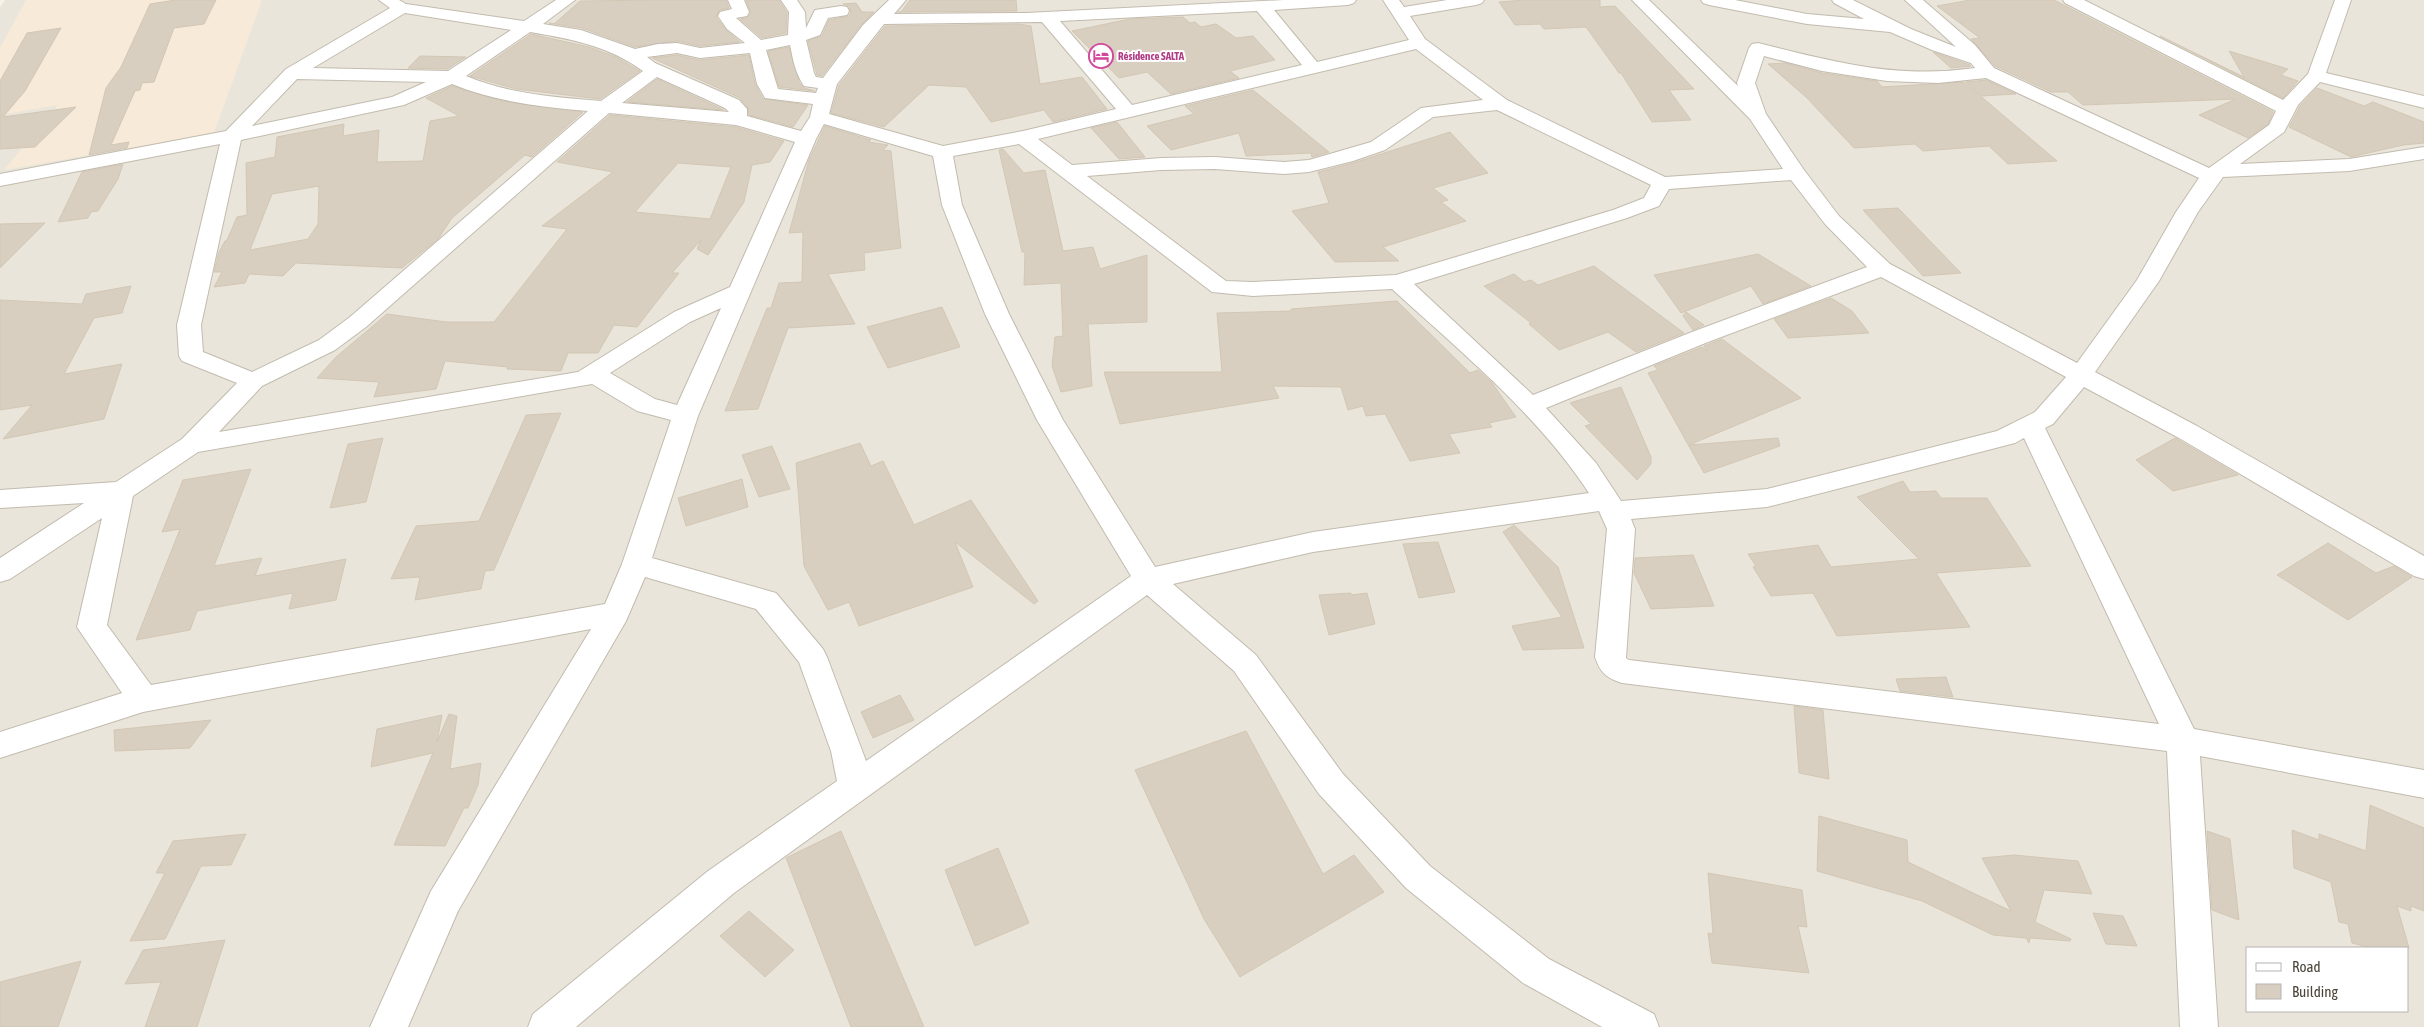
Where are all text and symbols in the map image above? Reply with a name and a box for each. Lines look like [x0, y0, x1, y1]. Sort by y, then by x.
hotel icon: Résidence SALTA [1088, 43, 1114, 69]
place label: Résidence SALTA [1118, 50, 1185, 62]
legend [2246, 947, 2409, 1012]
text: Road [2292, 958, 2321, 975]
text: Building [2292, 983, 2338, 1000]

